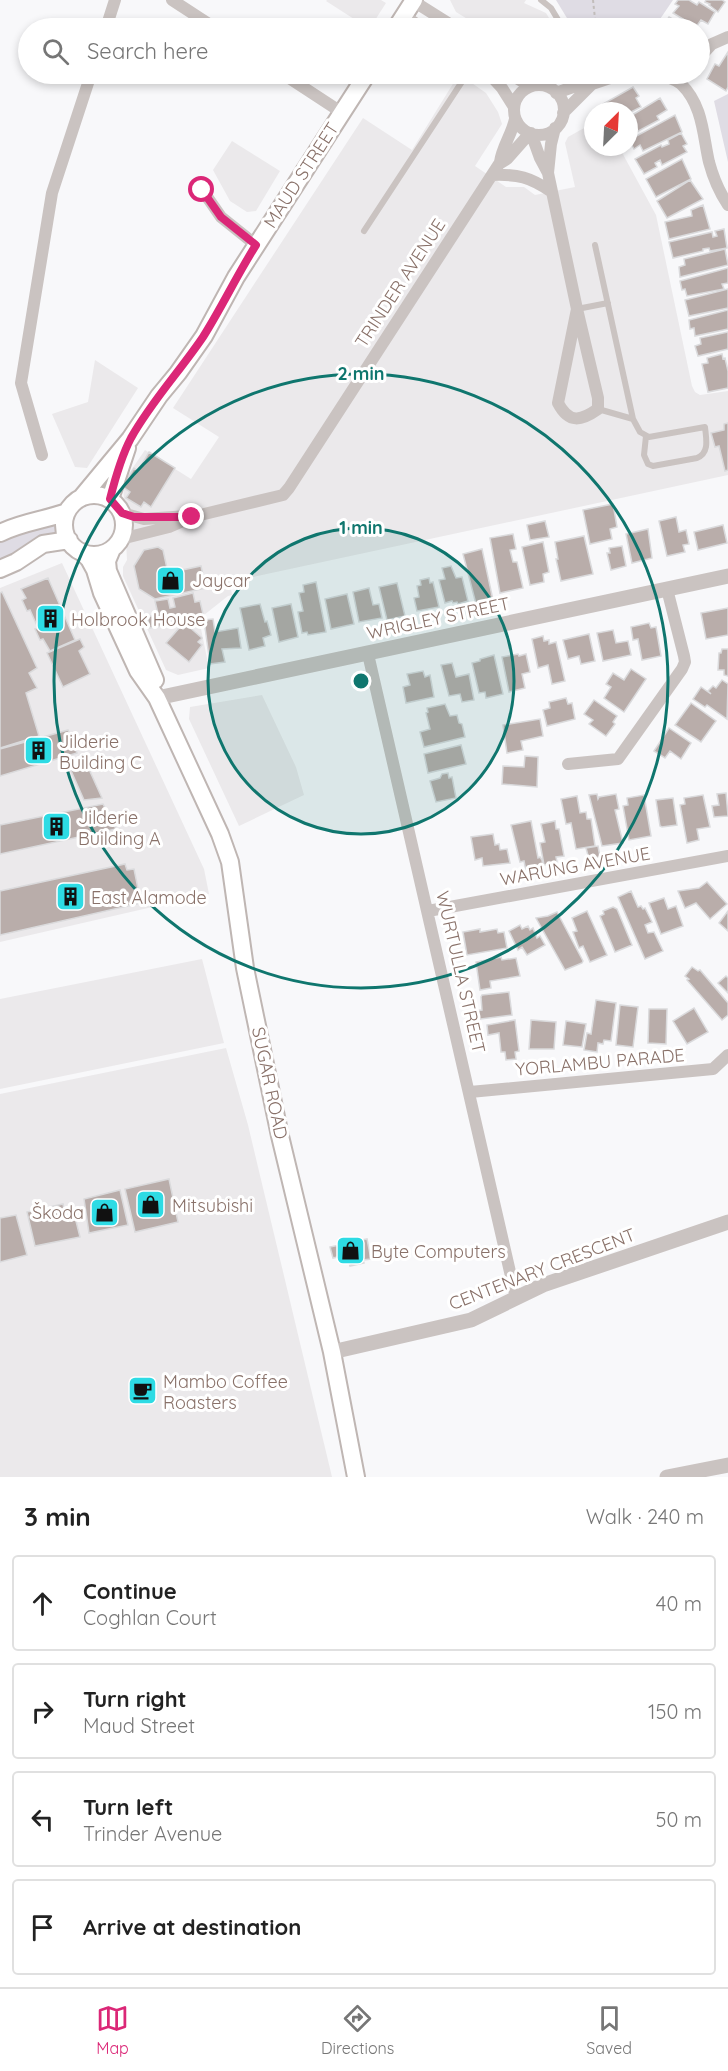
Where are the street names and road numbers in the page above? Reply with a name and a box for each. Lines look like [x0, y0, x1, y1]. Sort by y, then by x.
street label: MAUD STREET [258, 118, 344, 232]
street label: TRINDER AVENUE [350, 214, 450, 352]
street label: WRIGLEY STREET [364, 592, 512, 644]
street label: WARUNG AVENUE [498, 841, 652, 891]
street label: WURTULLA STREET [431, 889, 491, 1055]
street label: SUGAR ROAD [247, 1025, 293, 1141]
street label: YORLAMBU PARADE [515, 1043, 685, 1081]
street label: CENTENARY CRESCENT [446, 1223, 639, 1315]

